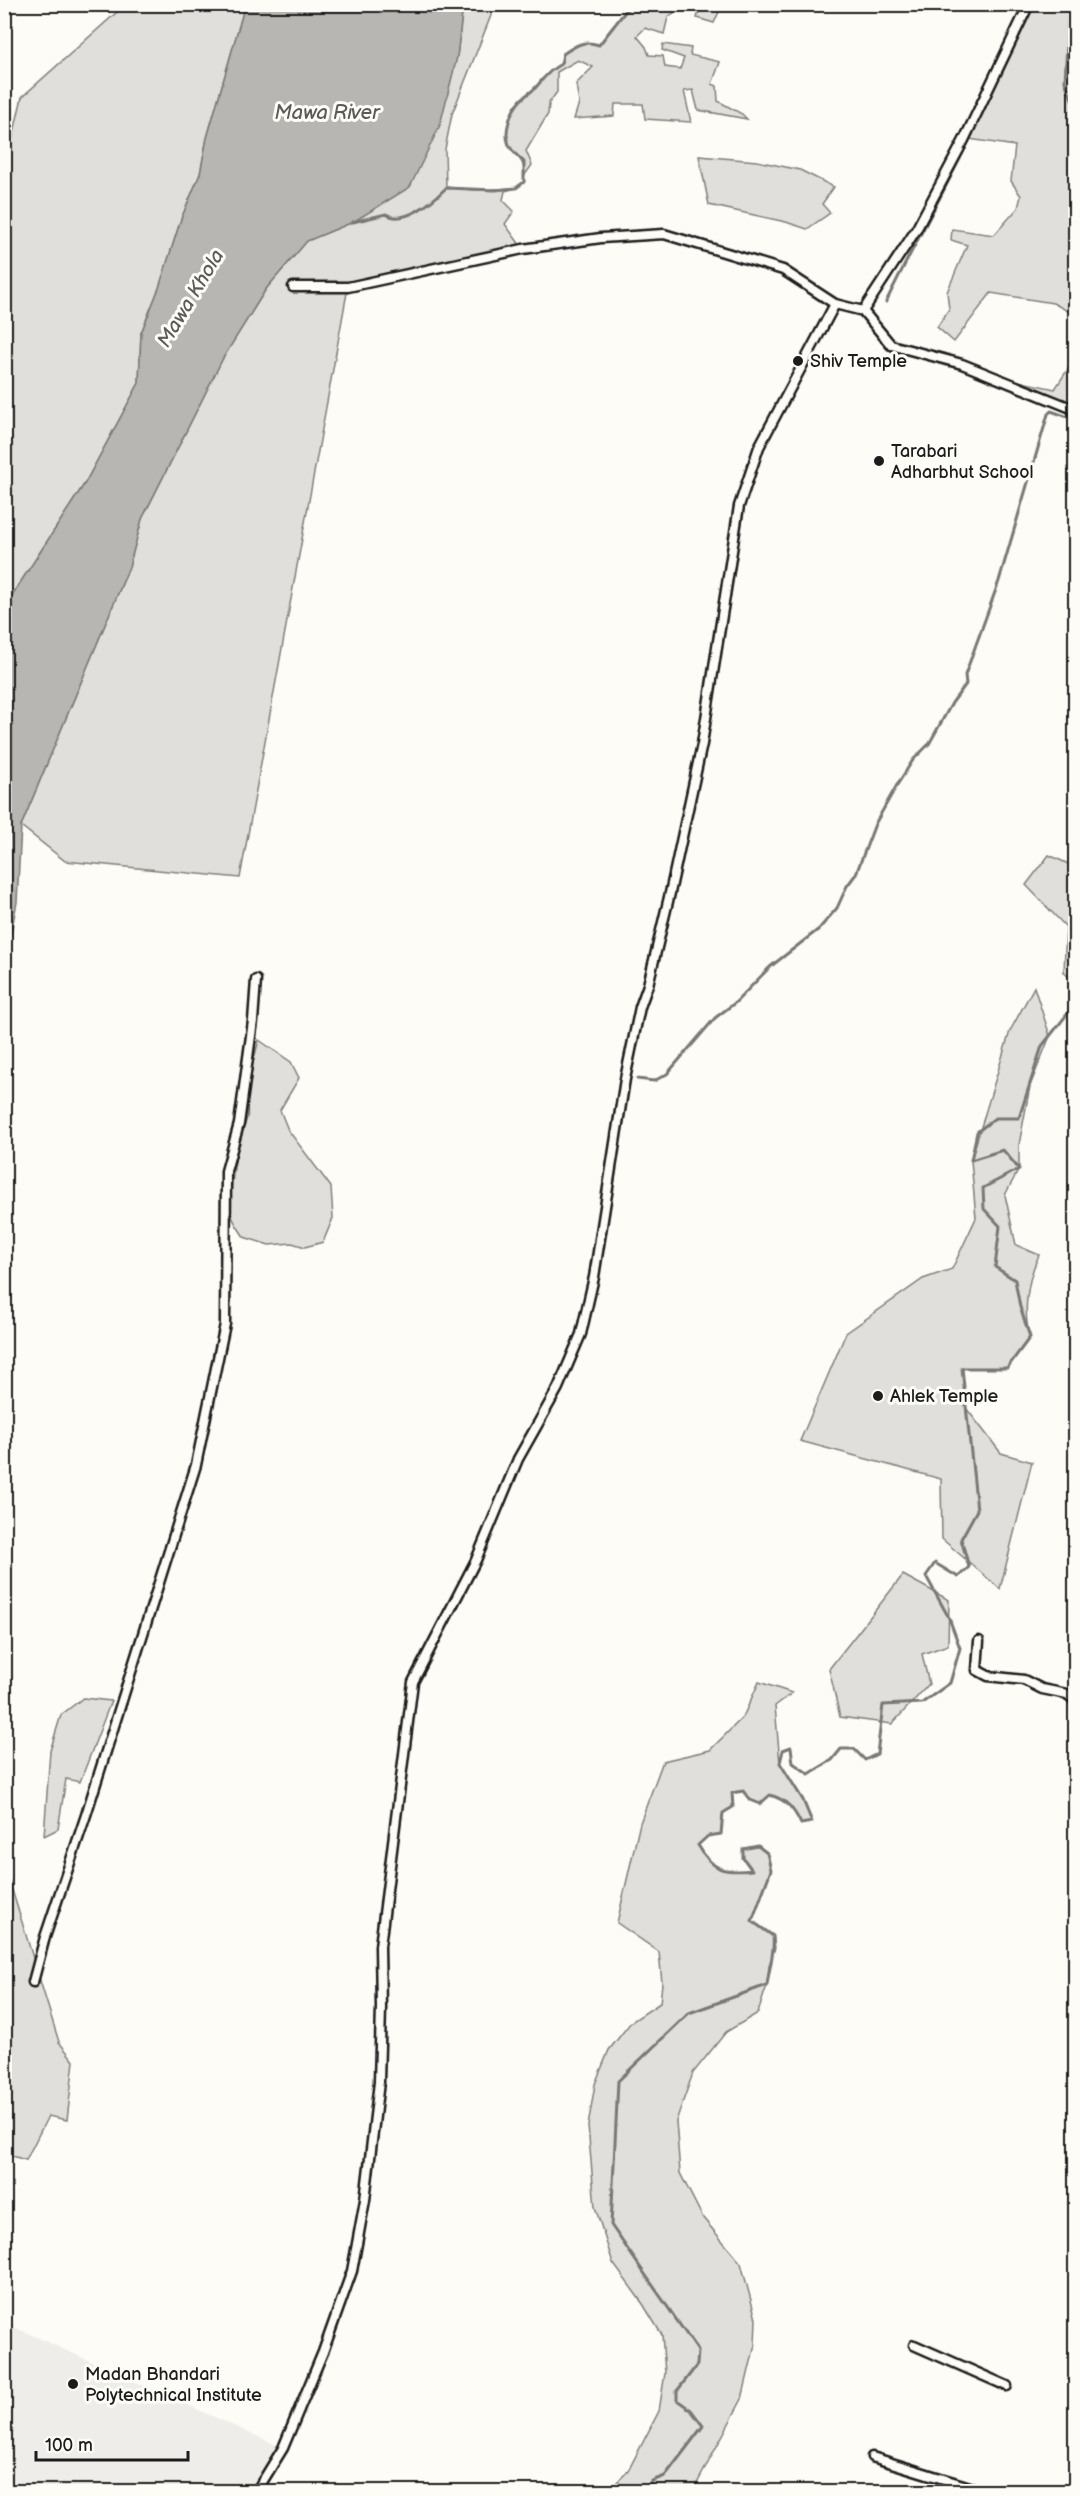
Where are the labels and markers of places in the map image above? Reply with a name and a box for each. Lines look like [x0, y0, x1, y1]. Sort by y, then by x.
place label: Shiv Temple [810, 351, 907, 372]
marker: Shiv Temple [791, 354, 805, 368]
place label: Tarabari Adharbhut School [891, 441, 1034, 483]
marker: Tarabari Adharbhut School [872, 454, 886, 468]
place label: Ahlek Temple [890, 1386, 998, 1407]
marker: Ahlek Temple [871, 1389, 885, 1403]
place label: Madan Bhandari Polytechnical Institute [85, 2364, 262, 2406]
marker: Madan Bhandari Polytechnical Institute [66, 2377, 80, 2391]

